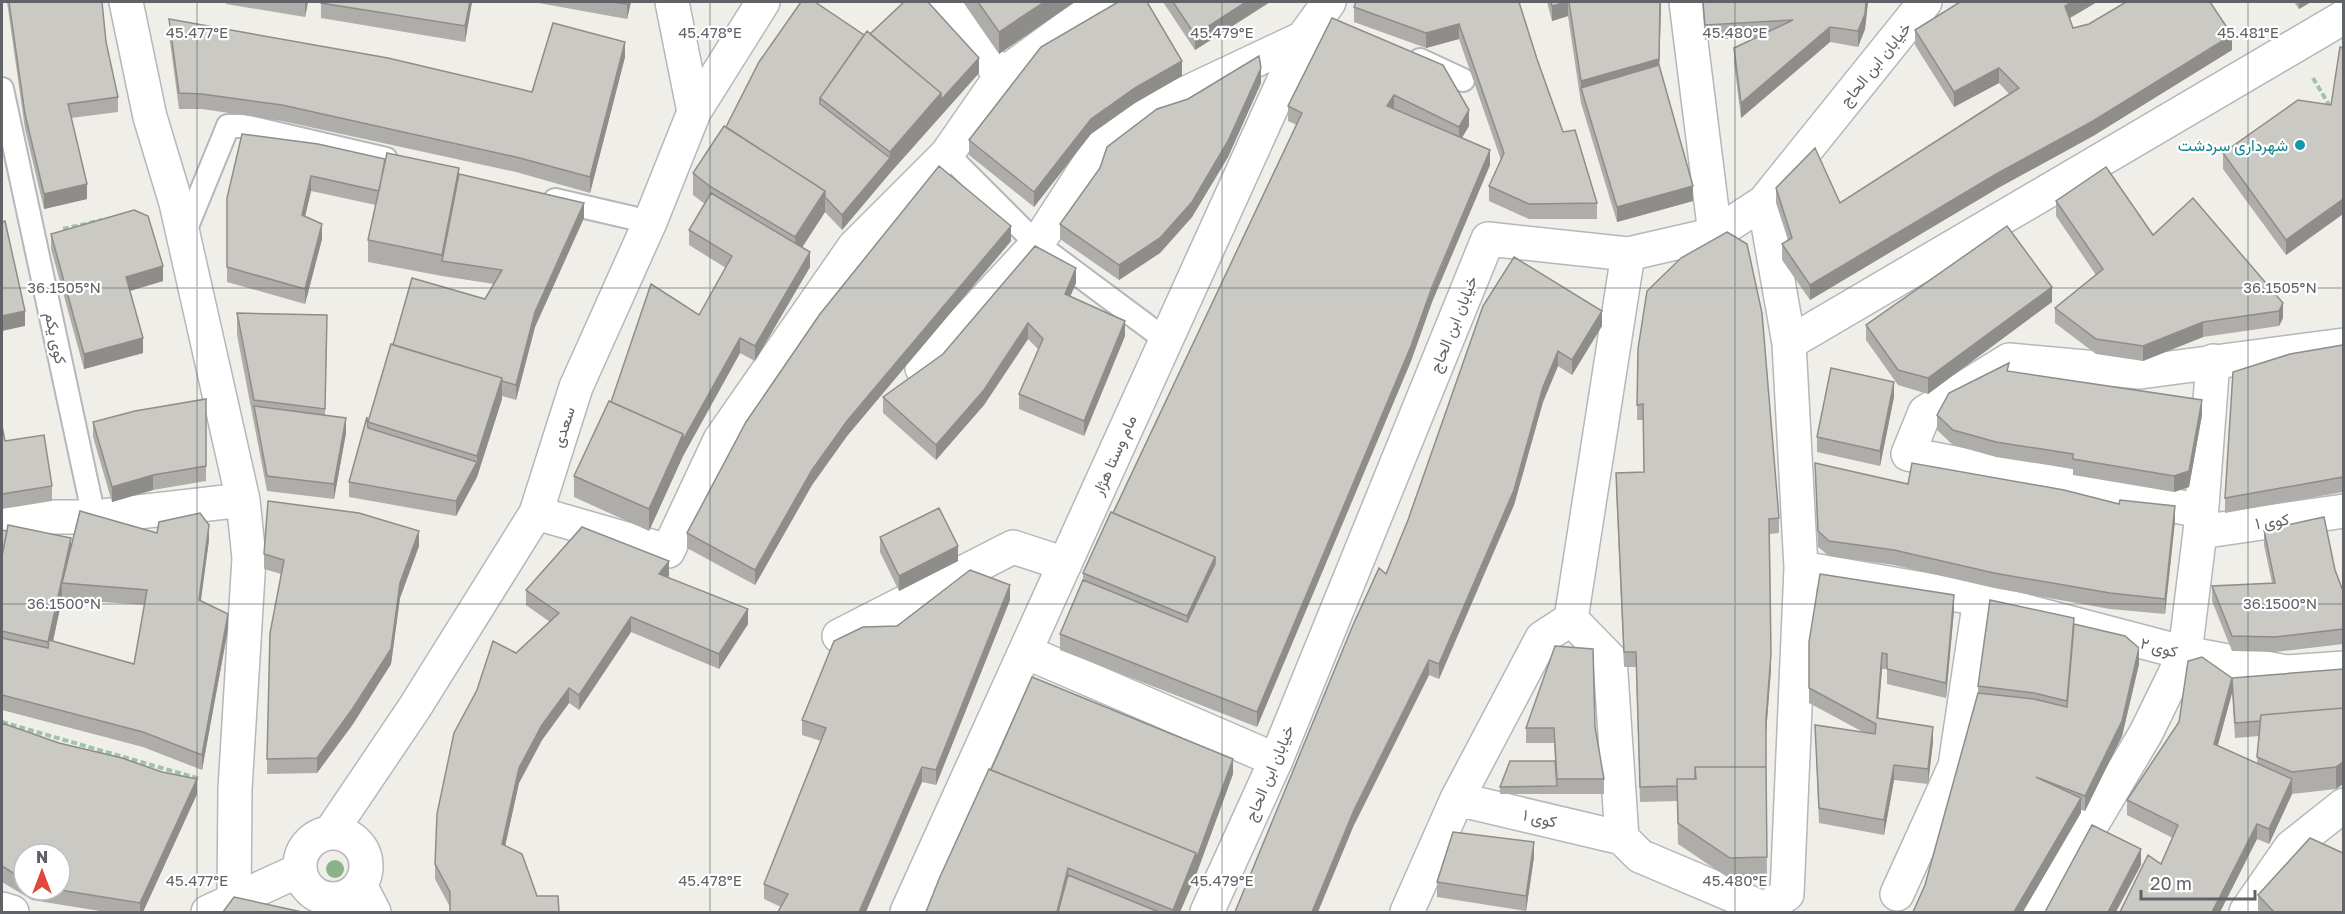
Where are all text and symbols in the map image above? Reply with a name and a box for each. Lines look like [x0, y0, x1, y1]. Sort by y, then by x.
street label: خیابان ابن الحاج [1835, 18, 1917, 111]
text: 45.477°E [166, 23, 228, 41]
text: 45.478°E [678, 23, 742, 41]
text: 45.479°E [1190, 23, 1254, 41]
text: 45.480°E [1703, 23, 1767, 41]
text: 45.481°E [2217, 23, 2279, 41]
place label: شهرداری سردشت [2178, 135, 2288, 156]
marker: شهرداری سردشت [2293, 138, 2307, 152]
street label: خیابان ابن الحاج [1425, 272, 1483, 376]
text: 36.1505°N [27, 278, 101, 296]
text: 36.1505°N [2243, 278, 2317, 296]
street label: کوی یکم [40, 310, 71, 366]
street label: سعدی [547, 404, 580, 450]
street label: مام وستا هژار [1087, 412, 1142, 500]
street label: کوی ۱ [2254, 509, 2290, 534]
text: 36.1500°N [27, 594, 101, 612]
text: 36.1500°N [2243, 594, 2317, 612]
street label: کوی ۲ [2138, 632, 2180, 663]
street label: خیابان ابن الحاج [1240, 722, 1300, 825]
street label: کوی ۱ [1521, 804, 1559, 833]
north arrow [12, 842, 72, 902]
text: N [36, 847, 48, 867]
scale bar [2141, 863, 2255, 901]
text: 45.477°E [166, 871, 228, 889]
text: 45.478°E [678, 871, 742, 889]
text: 45.479°E [1190, 871, 1254, 889]
text: 45.480°E [1703, 871, 1767, 889]
text: 20 m [2150, 872, 2192, 894]

